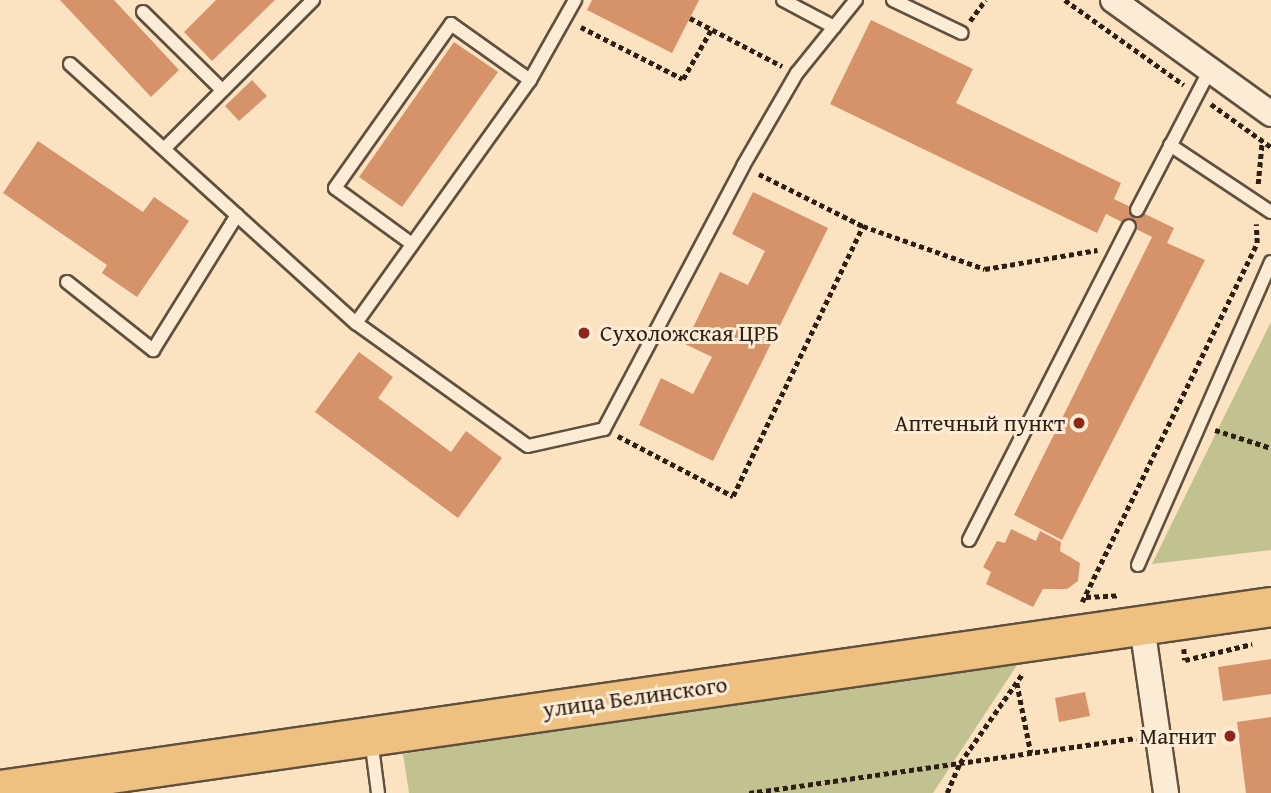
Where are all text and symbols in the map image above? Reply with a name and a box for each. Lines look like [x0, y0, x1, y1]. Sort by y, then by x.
place label: Сухоложская ЦРБ [600, 319, 779, 347]
marker: Сухоложская ЦРБ [574, 323, 594, 343]
place label: Аптечный пункт [895, 409, 1065, 437]
marker: Аптечный пункт [1071, 415, 1087, 431]
street label: улица Белинского [541, 670, 729, 724]
place label: Магнит [1139, 722, 1216, 750]
marker: Магнит [1222, 728, 1238, 744]

